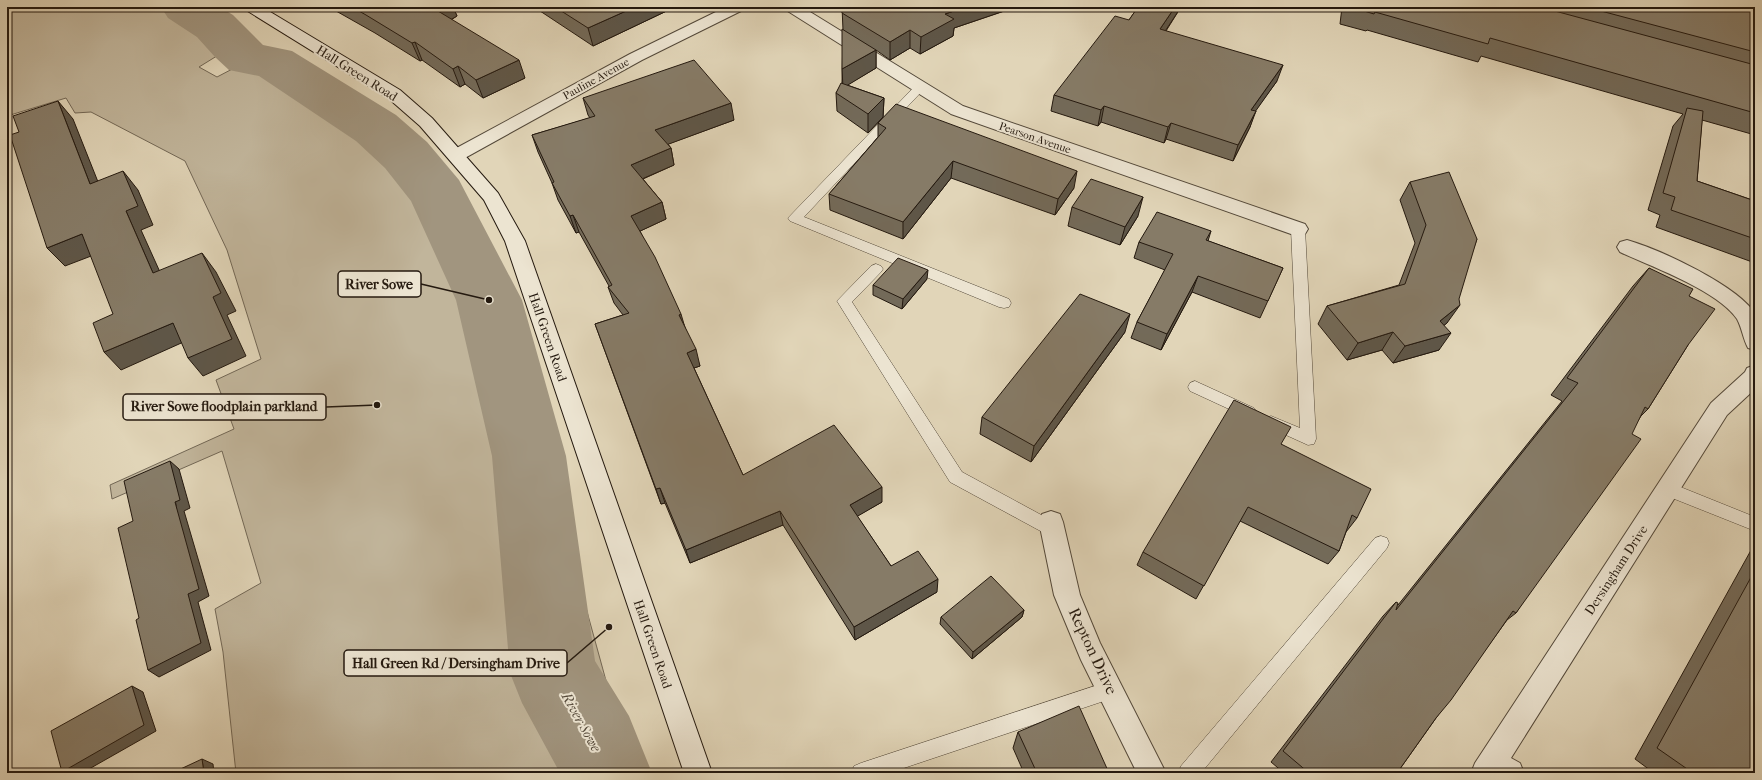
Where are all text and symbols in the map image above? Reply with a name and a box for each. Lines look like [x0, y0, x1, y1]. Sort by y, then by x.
street label: Hall Green Road [314, 42, 401, 105]
street label: Pauline Avenue [561, 55, 632, 103]
street label: Pearson Avenue [997, 120, 1073, 157]
callout: River Sowe [338, 271, 421, 297]
text: River Sowe [345, 276, 413, 293]
street label: Hall Green Road [526, 291, 571, 384]
callout: River Sowe floodplain parkland [123, 394, 326, 420]
text: River Sowe floodplain parkland [131, 398, 319, 415]
street label: Dersingham Drive [1581, 522, 1651, 618]
street label: Hall Green Road [631, 598, 676, 691]
street label: Repton Drive [1065, 605, 1121, 697]
callout: Hall Green Rd / Dersingham Drive [344, 650, 567, 676]
text: Hall Green Rd / Dersingham Drive [352, 655, 560, 672]
water label: River Sowe [557, 688, 604, 755]

